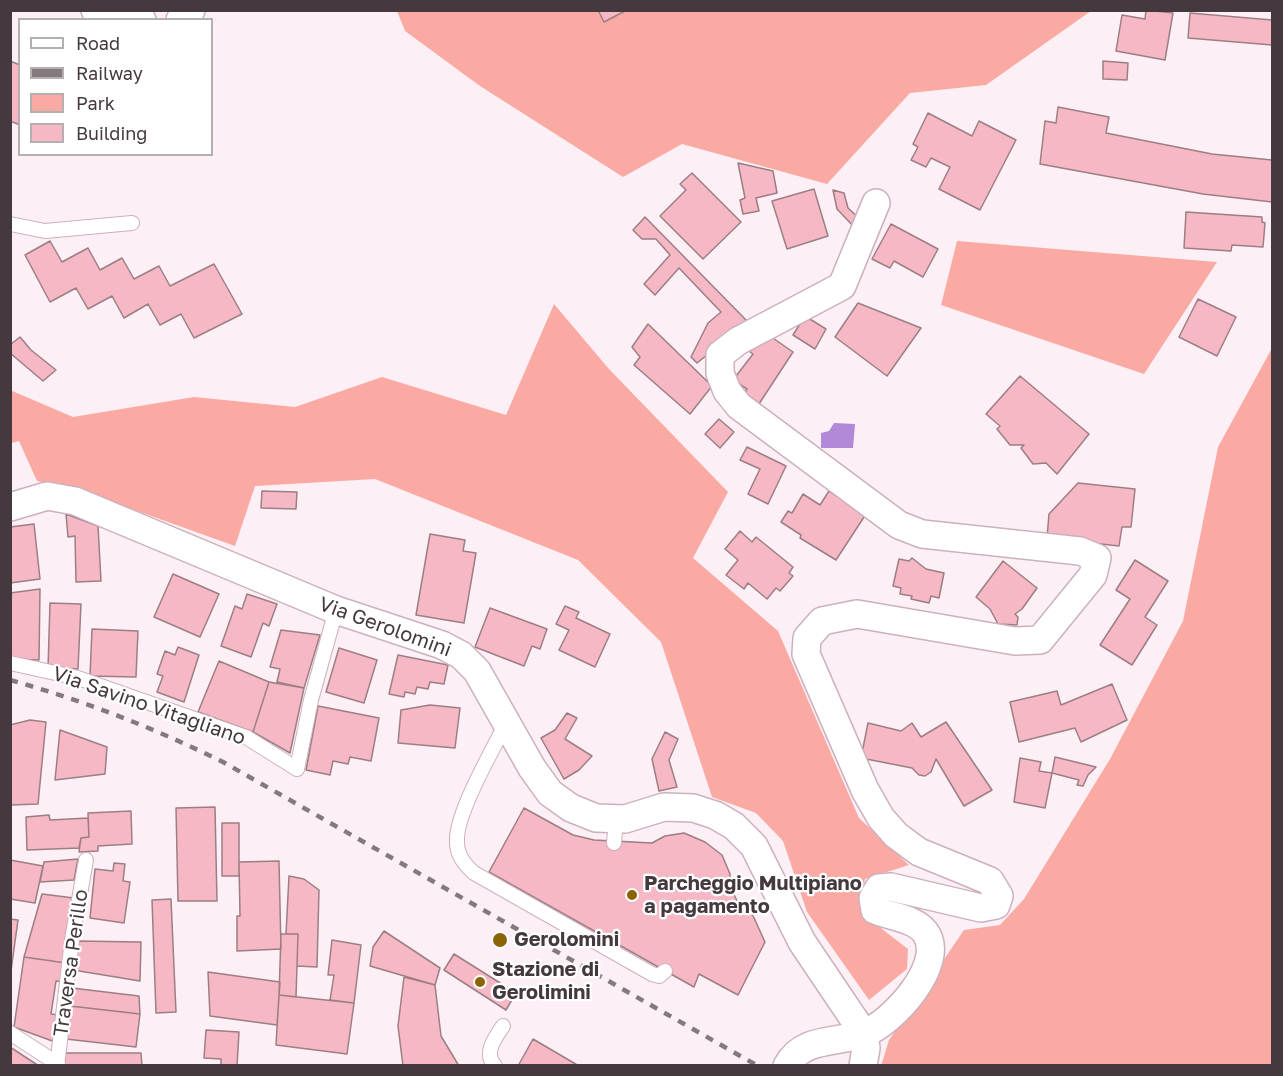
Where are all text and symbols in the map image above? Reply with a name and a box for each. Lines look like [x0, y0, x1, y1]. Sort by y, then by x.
legend [18, 18, 213, 156]
text: Road [76, 32, 120, 54]
text: Railway [76, 62, 143, 84]
text: Park [76, 92, 115, 114]
text: Building [76, 122, 147, 144]
street label: Via Gerolomini [315, 592, 455, 662]
street label: Via Savino Vitagliano [49, 662, 249, 750]
place label: Parcheggio Multipiano a pagamento [644, 872, 862, 919]
street label: Traversa Perillo [49, 888, 93, 1038]
marker: Parcheggio Multipiano a pagamento [625, 888, 639, 902]
place label: Gerolomini [514, 928, 619, 952]
marker: Gerolomini [491, 931, 509, 949]
place label: Stazione di Gerolimini [492, 958, 599, 1005]
marker: Stazione di Gerolimini [473, 975, 487, 989]

